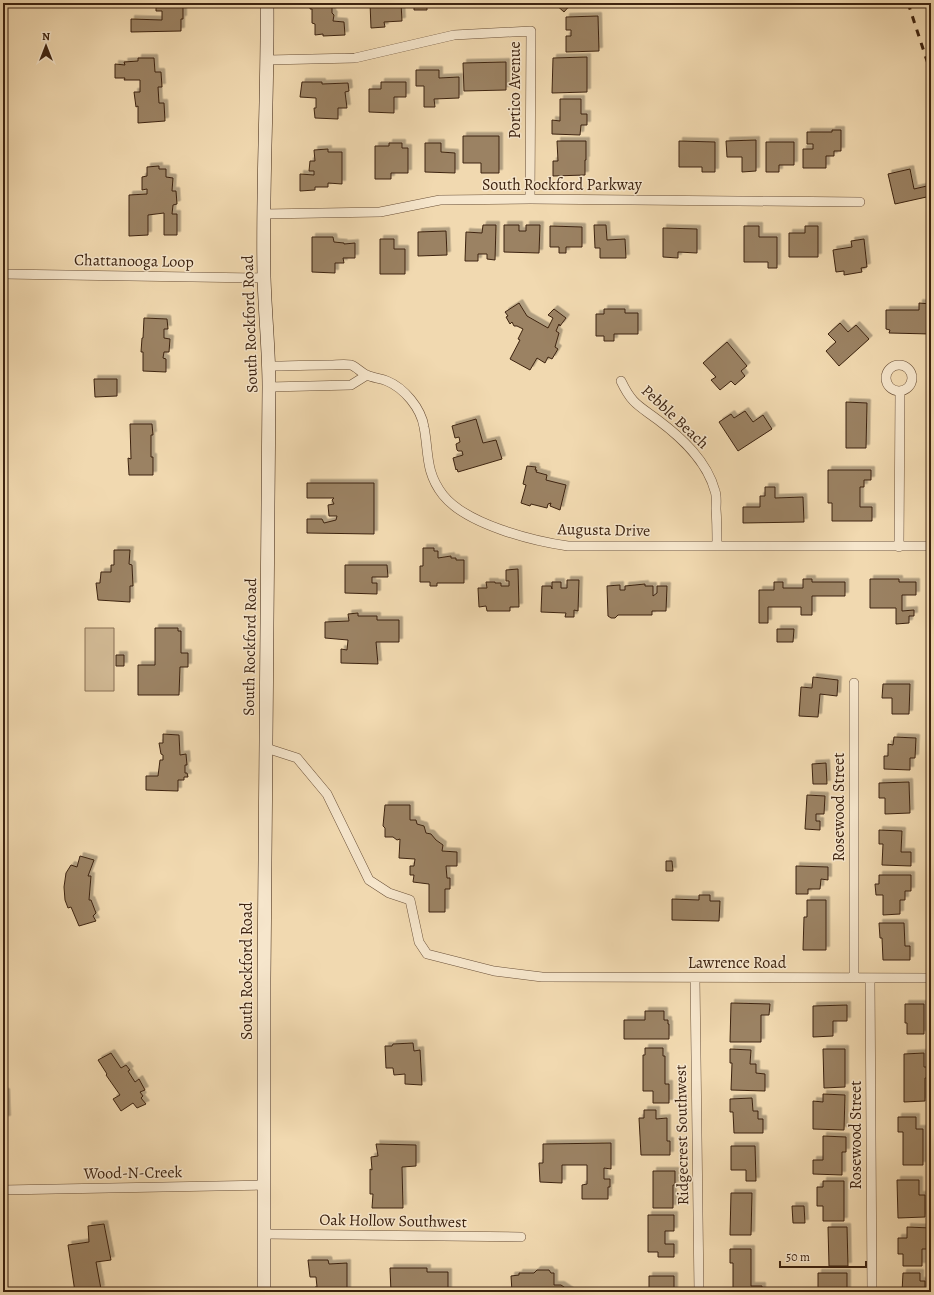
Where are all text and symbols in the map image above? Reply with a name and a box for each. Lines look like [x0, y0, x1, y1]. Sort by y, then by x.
north arrow [26, 26, 66, 66]
text: N [42, 29, 50, 44]
street label: Portico Avenue [504, 41, 526, 139]
street label: South Rockford Parkway [482, 174, 643, 196]
street label: Chattanooga Loop [74, 249, 194, 273]
street label: South Rockford Road [237, 254, 263, 393]
street label: Pebble Beach [636, 380, 714, 454]
street label: Augusta Drive [557, 518, 650, 542]
street label: South Rockford Road [238, 578, 262, 716]
street label: Rosewood Street [828, 753, 850, 861]
street label: South Rockford Road [236, 902, 258, 1040]
street label: Lawrence Road [688, 952, 787, 974]
street label: Ridgecrest Southwest [670, 1064, 694, 1206]
street label: Rosewood Street [845, 1081, 867, 1189]
street label: Wood-N-Creek [82, 1161, 183, 1185]
street label: Oak Hollow Southwest [319, 1209, 467, 1233]
scale bar [780, 1243, 866, 1269]
text: 50 m [786, 1249, 810, 1265]

